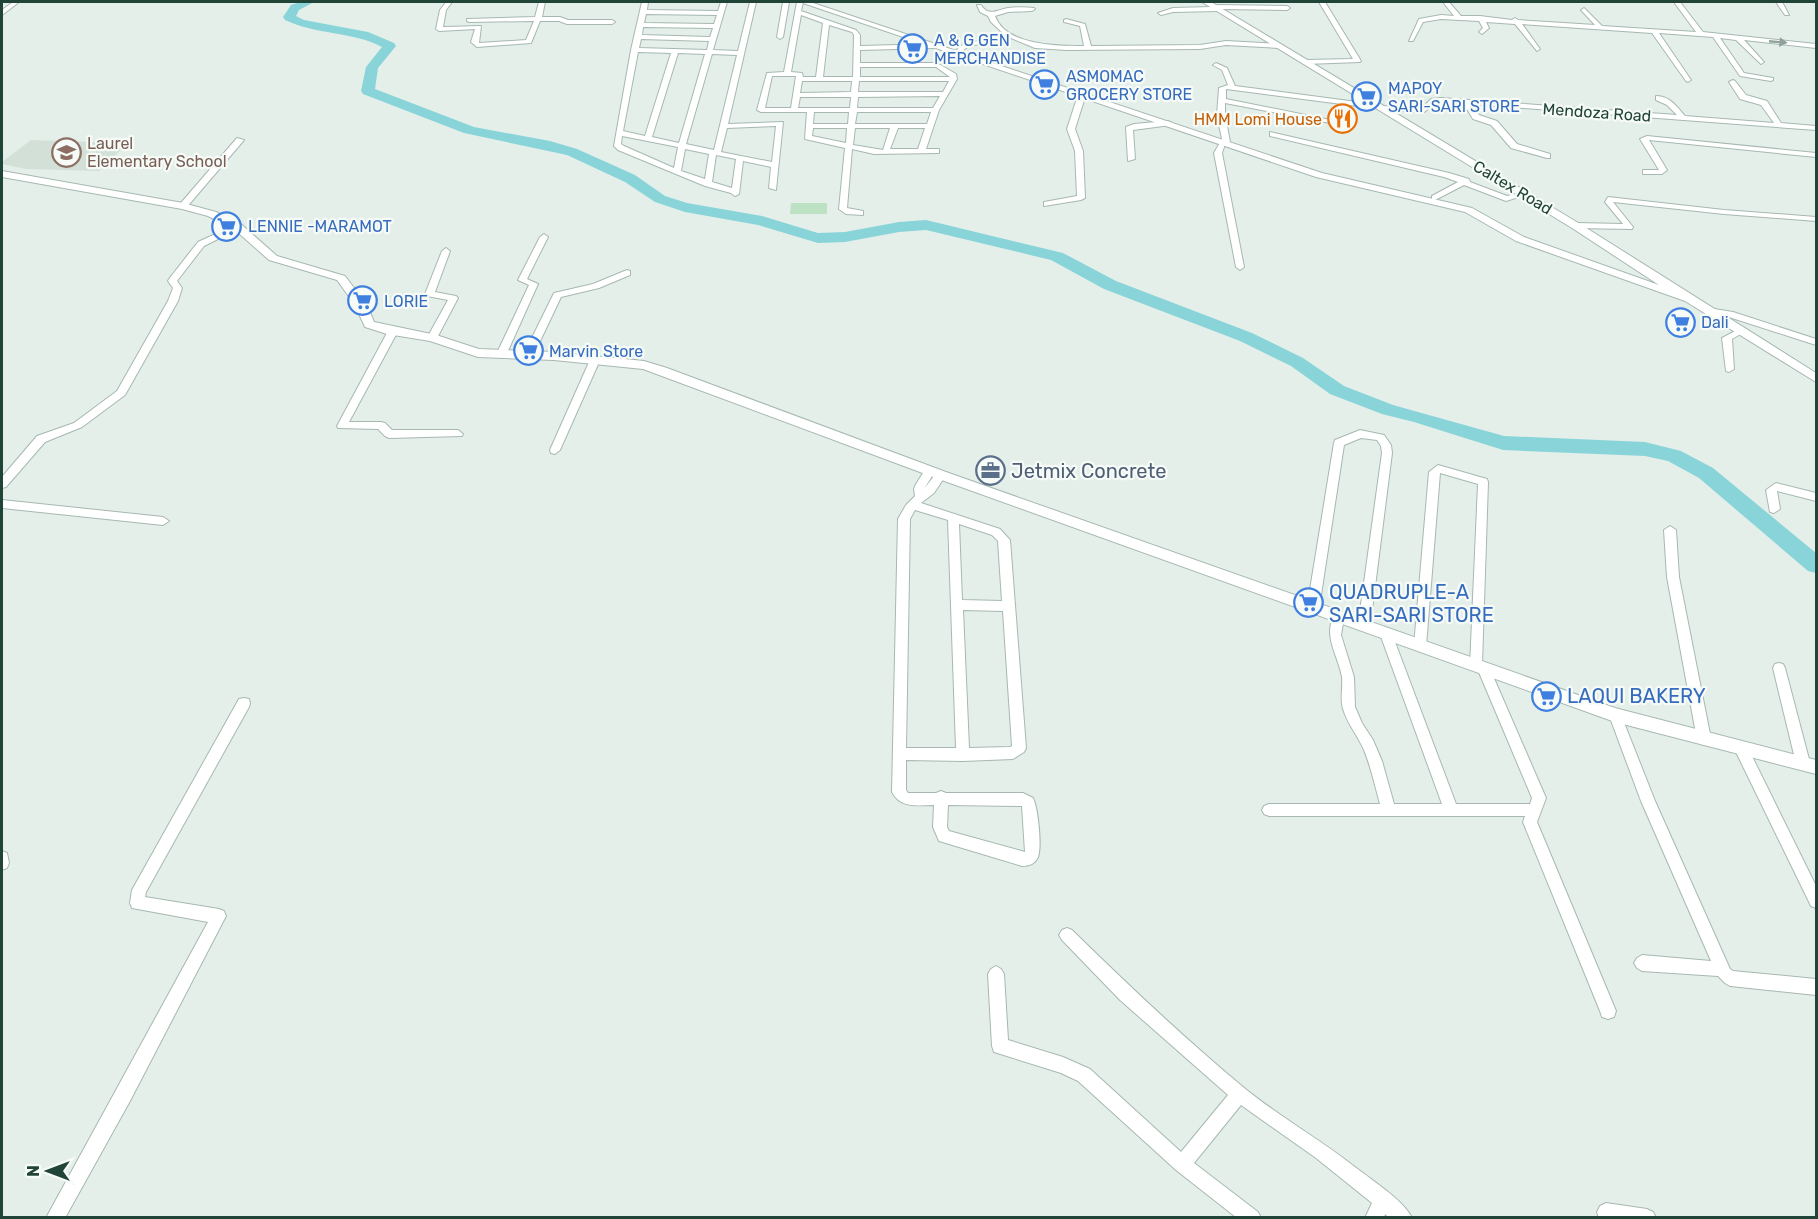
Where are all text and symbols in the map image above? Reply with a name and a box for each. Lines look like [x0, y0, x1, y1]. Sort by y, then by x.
place label: A & G GEN MERCHANDISE [934, 31, 1046, 68]
supermarket icon: A & G GEN MERCHANDISE [897, 33, 929, 65]
one-way arrow [1768, 37, 1787, 47]
place label: ASMOMAC GROCERY STORE [1066, 67, 1192, 104]
supermarket icon: ASMOMAC GROCERY STORE [1029, 69, 1061, 101]
place label: MAPOY SARI-SARI STORE [1388, 79, 1520, 116]
supermarket icon: MAPOY SARI-SARI STORE [1351, 81, 1383, 113]
street label: Mendoza Road [1542, 99, 1652, 126]
restaurant icon: HMM Lomi House [1327, 103, 1359, 135]
place label: HMM Lomi House [1194, 110, 1322, 129]
place label: Laurel Elementary School [87, 134, 227, 171]
school or university icon: Laurel Elementary School [50, 136, 82, 168]
street label: Caltex Road [1470, 156, 1556, 218]
supermarket icon: LENNIE -MARAMOT [211, 210, 243, 242]
place label: LENNIE -MARAMOT [248, 217, 392, 236]
supermarket icon: LORIE [347, 285, 379, 317]
place label: LORIE [384, 292, 428, 311]
supermarket icon: Dali [1664, 306, 1696, 338]
place label: Dali [1701, 313, 1729, 332]
supermarket icon: Marvin Store [512, 335, 544, 367]
place label: Marvin Store [549, 342, 643, 361]
office icon: Jetmix Concrete [974, 455, 1006, 487]
place label: Jetmix Concrete [1011, 459, 1166, 483]
place label: QUADRUPLE-A SARI-SARI STORE [1329, 580, 1494, 627]
supermarket icon: QUADRUPLE-A SARI-SARI STORE [1292, 587, 1324, 619]
supermarket icon: LAQUI BAKERY [1530, 680, 1562, 712]
place label: LAQUI BAKERY [1567, 684, 1706, 708]
north arrow [18, 1141, 78, 1201]
text: N [24, 1165, 43, 1177]

